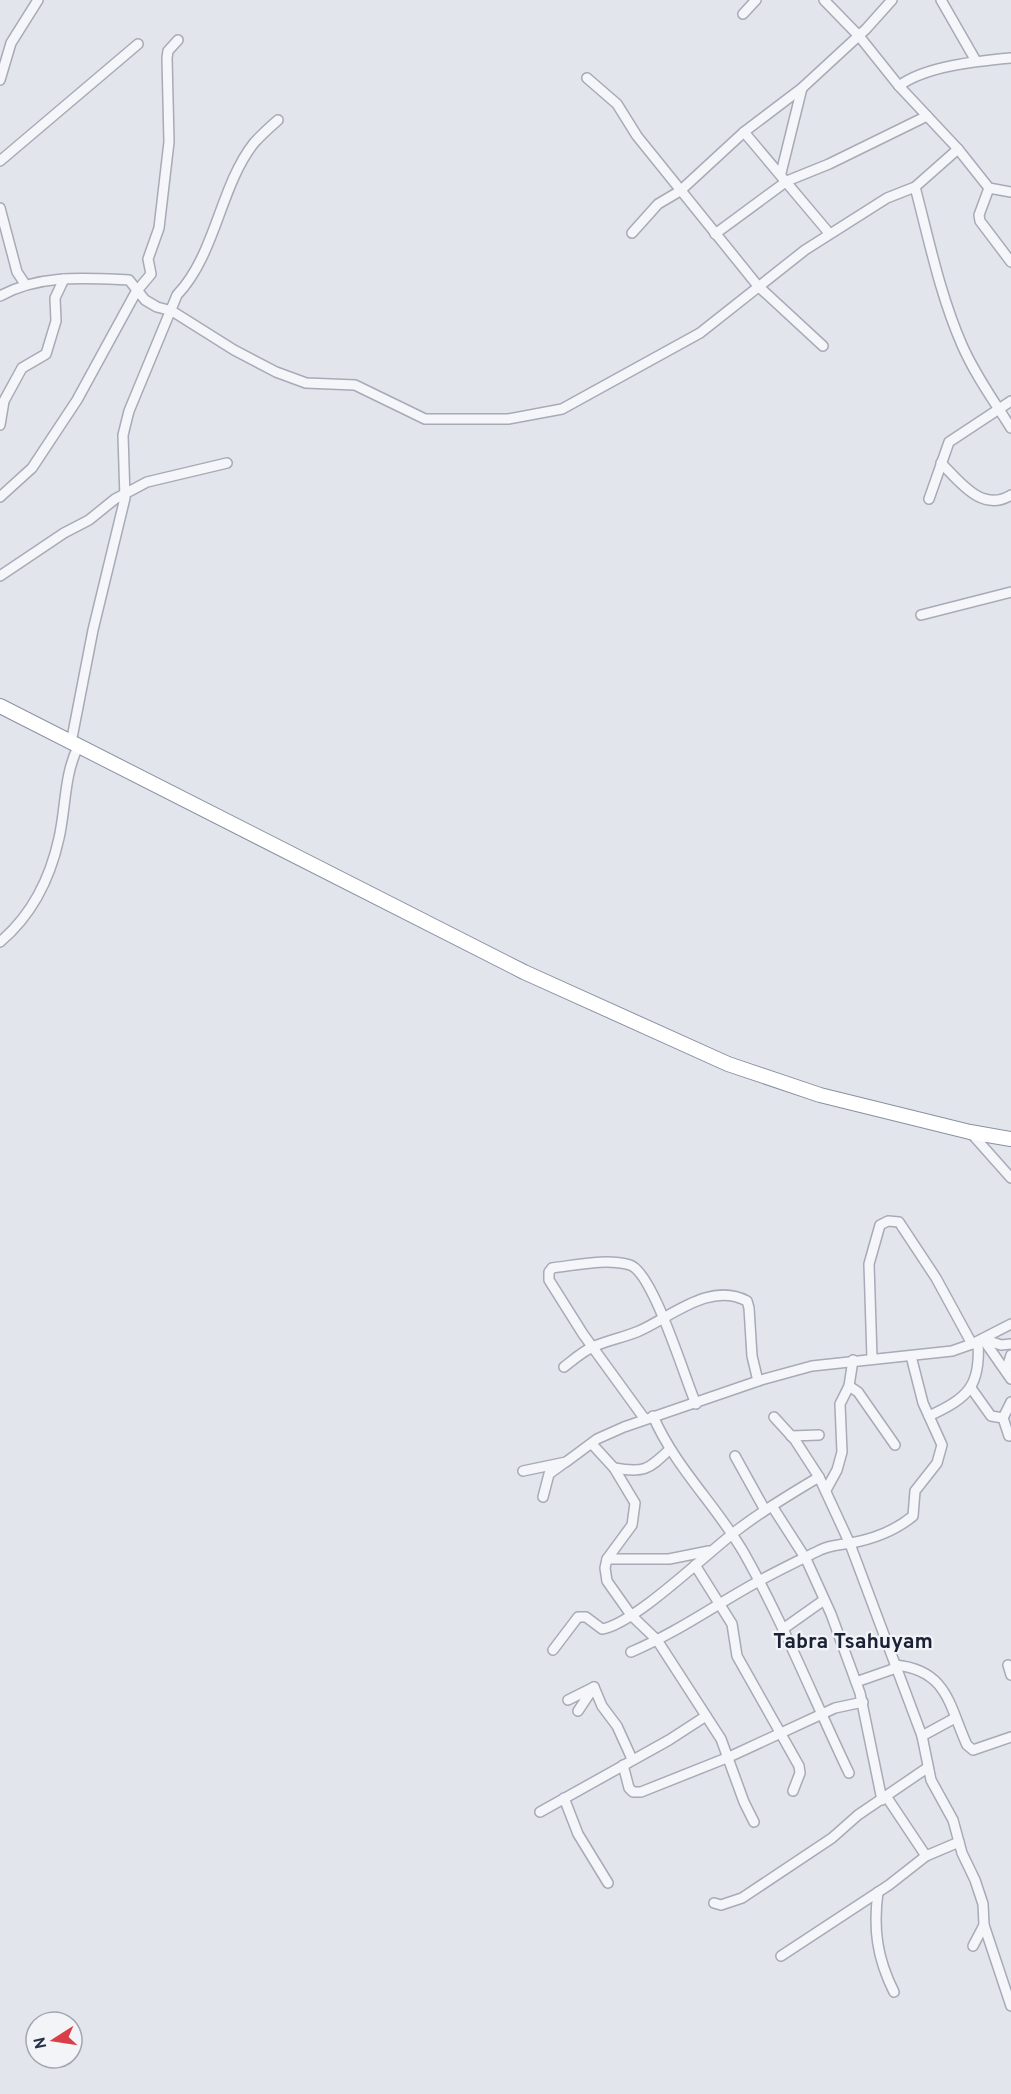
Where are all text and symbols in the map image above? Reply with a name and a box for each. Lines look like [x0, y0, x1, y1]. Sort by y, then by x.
district label: Tabra Tsahuyam [773, 1629, 933, 1656]
north arrow [24, 2010, 84, 2070]
text: N [30, 2035, 52, 2050]

